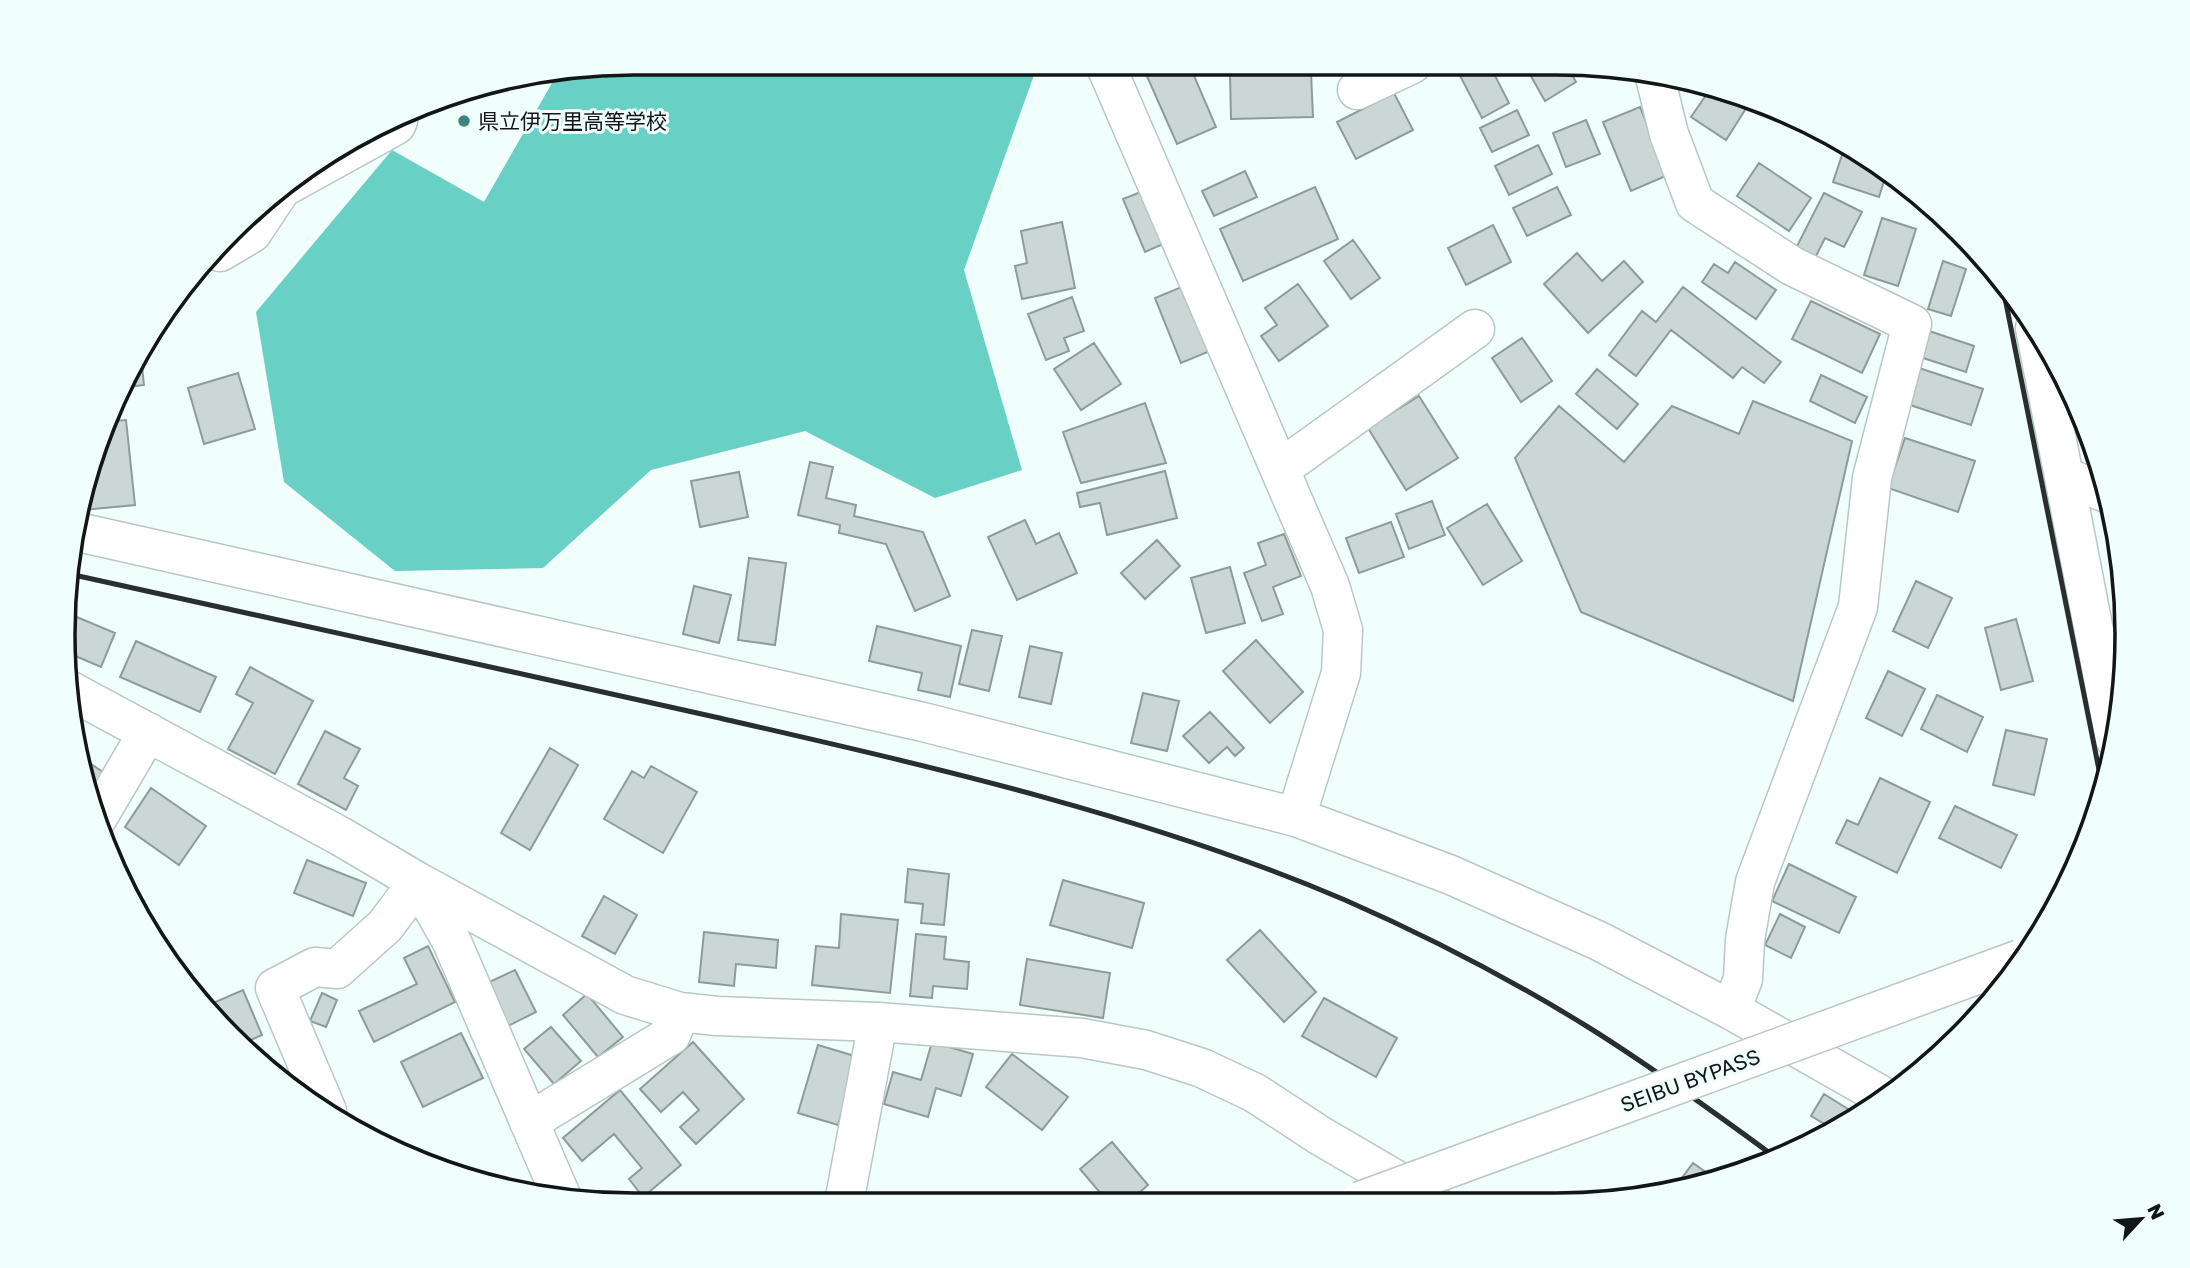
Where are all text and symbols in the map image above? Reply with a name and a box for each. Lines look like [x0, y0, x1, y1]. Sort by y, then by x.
place label: 県立伊万里高等学校 [478, 108, 667, 134]
marker: 県立伊万里高等学校 [456, 113, 472, 129]
street label: SEIBU BYPASS [1616, 1043, 1764, 1117]
north arrow [2106, 1184, 2176, 1254]
text: N [2143, 1200, 2170, 1223]

